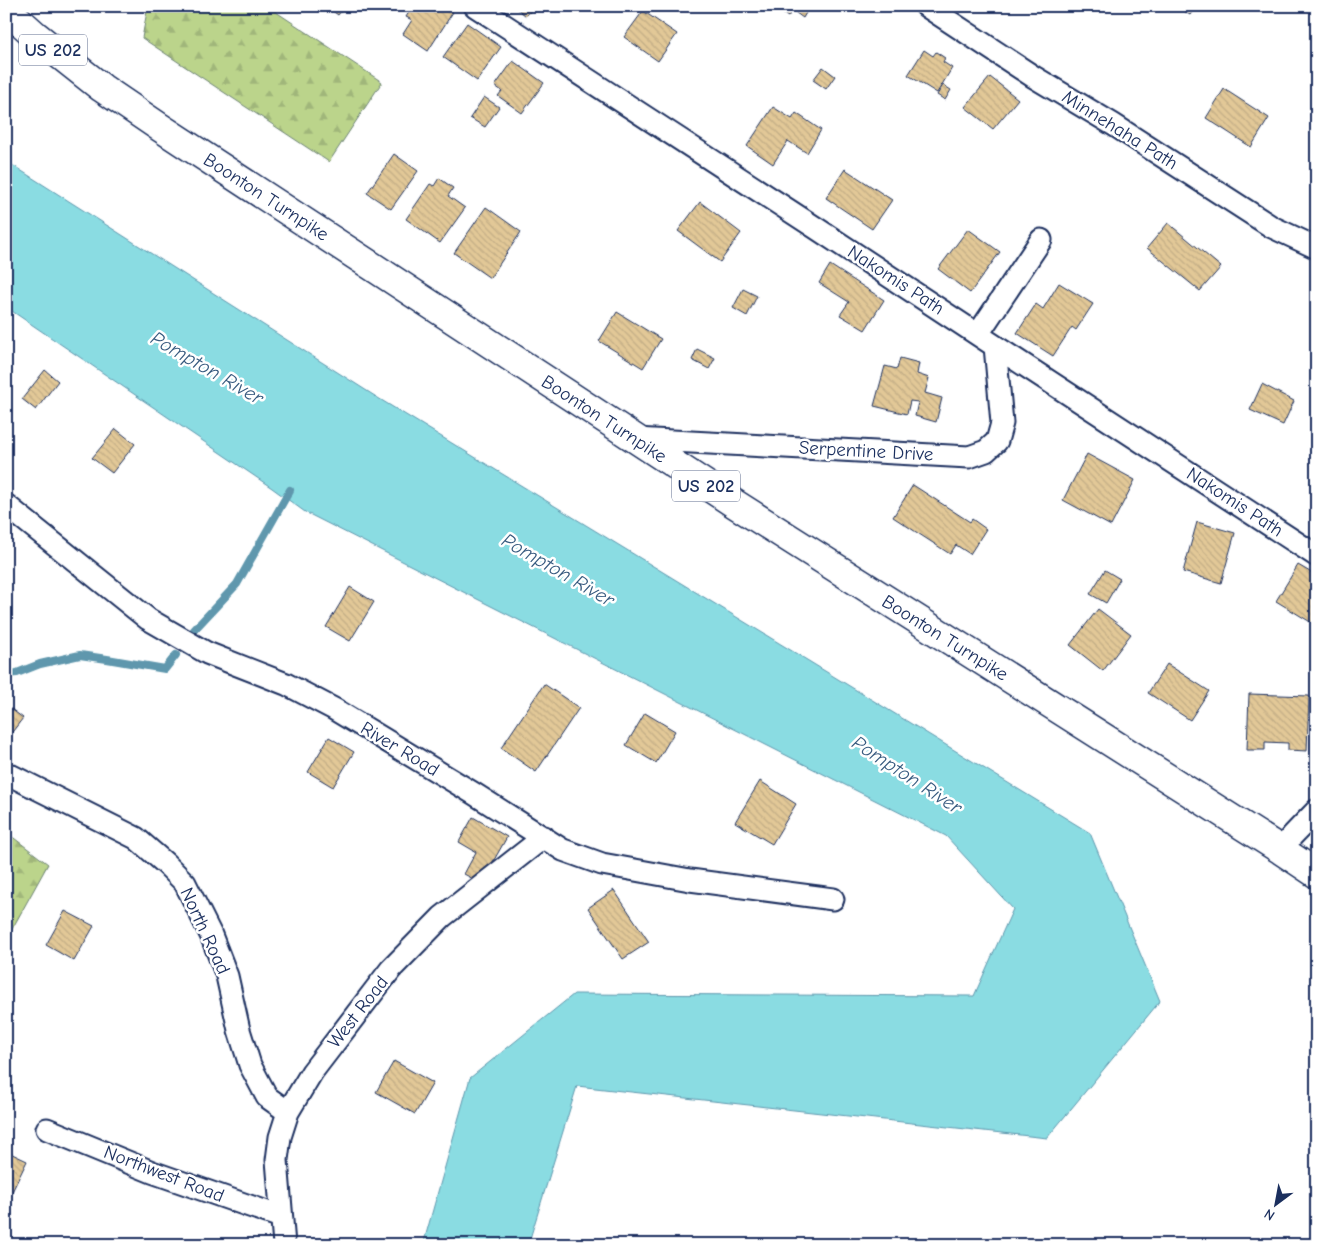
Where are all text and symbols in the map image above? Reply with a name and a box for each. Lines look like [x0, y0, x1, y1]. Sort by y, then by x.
road number: US 202 [19, 34, 87, 66]
street label: Minnehaha Path [1058, 86, 1182, 174]
street label: Boonton Turnpike [199, 148, 333, 246]
street label: Nakomis Path [844, 241, 948, 319]
water label: Pompton River [147, 327, 268, 410]
street label: Boonton Turnpike [537, 370, 671, 468]
street label: Serpentine Drive [798, 436, 934, 466]
street label: Nakomis Path [1183, 463, 1287, 541]
road number: US 202 [672, 471, 740, 502]
water label: Pompton River [498, 529, 619, 612]
street label: Boonton Turnpike [878, 590, 1012, 686]
street label: River Road [357, 717, 443, 781]
water label: Pompton River [848, 731, 967, 820]
street label: North Road [175, 884, 235, 978]
street label: West Road [323, 972, 393, 1052]
street label: Northwest Road [101, 1141, 227, 1207]
north arrow [1250, 1178, 1300, 1228]
text: N [1261, 1205, 1278, 1224]

